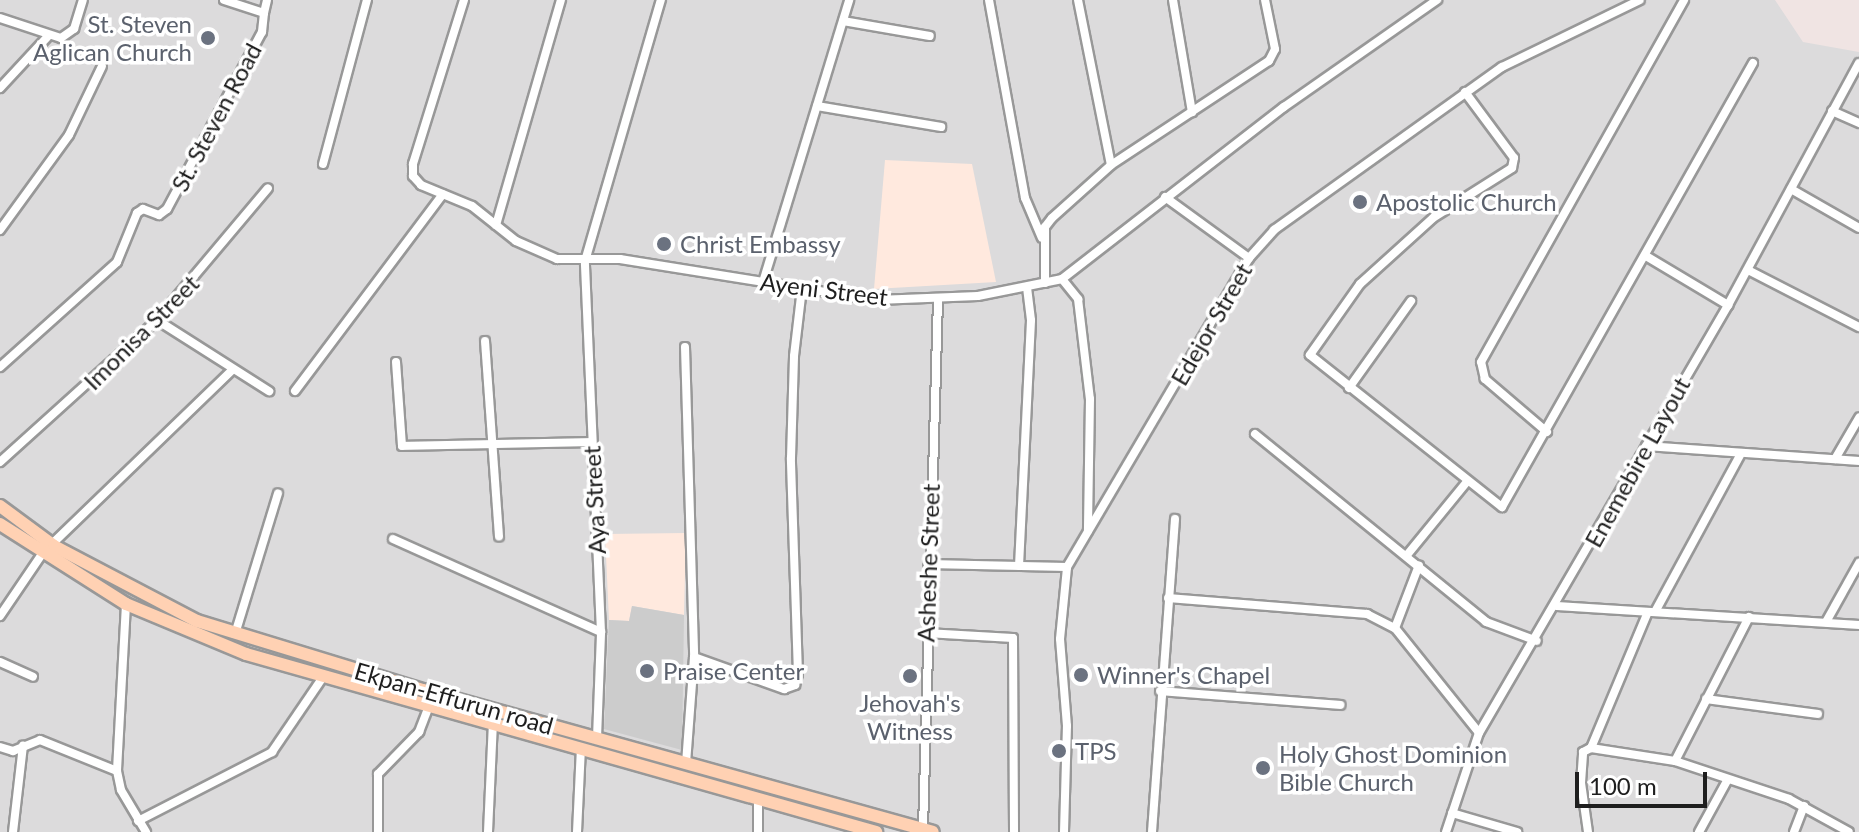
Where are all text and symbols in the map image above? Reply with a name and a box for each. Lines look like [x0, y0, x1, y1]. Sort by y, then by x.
place label: St. Steven Aglican Church [33, 10, 192, 66]
marker: St. Steven Aglican Church [199, 29, 217, 47]
street label: St. Steven Road [165, 38, 267, 196]
place label: Apostolic Church [1376, 188, 1557, 216]
marker: Apostolic Church [1351, 193, 1369, 211]
place label: Christ Embassy [680, 230, 841, 258]
marker: Christ Embassy [655, 235, 673, 253]
street label: Edejor Street [1164, 258, 1258, 390]
street label: Ayeni Street [759, 267, 889, 311]
street label: Imonisa Street [78, 269, 204, 395]
street label: Enemebire Layout [1578, 372, 1696, 552]
street label: Aya Street [577, 445, 611, 555]
street label: Asheshe Street [911, 483, 945, 643]
street label: Ekpan-Effurun road [351, 656, 557, 740]
place label: Praise Center [663, 657, 804, 685]
place label: Winner's Chapel [1097, 661, 1270, 689]
marker: Praise Center [638, 662, 656, 680]
marker: Winner's Chapel [1072, 666, 1090, 684]
marker: Jehovah's Witness [901, 667, 919, 685]
place label: Jehovah's Witness [859, 689, 961, 745]
place label: TPS [1075, 737, 1117, 765]
place label: Holy Ghost Dominion Bible Church [1279, 740, 1508, 796]
marker: TPS [1050, 742, 1068, 760]
scale bar [1579, 756, 1711, 806]
marker: Holy Ghost Dominion Bible Church [1254, 759, 1272, 777]
text: 100 m [1589, 771, 1657, 800]

